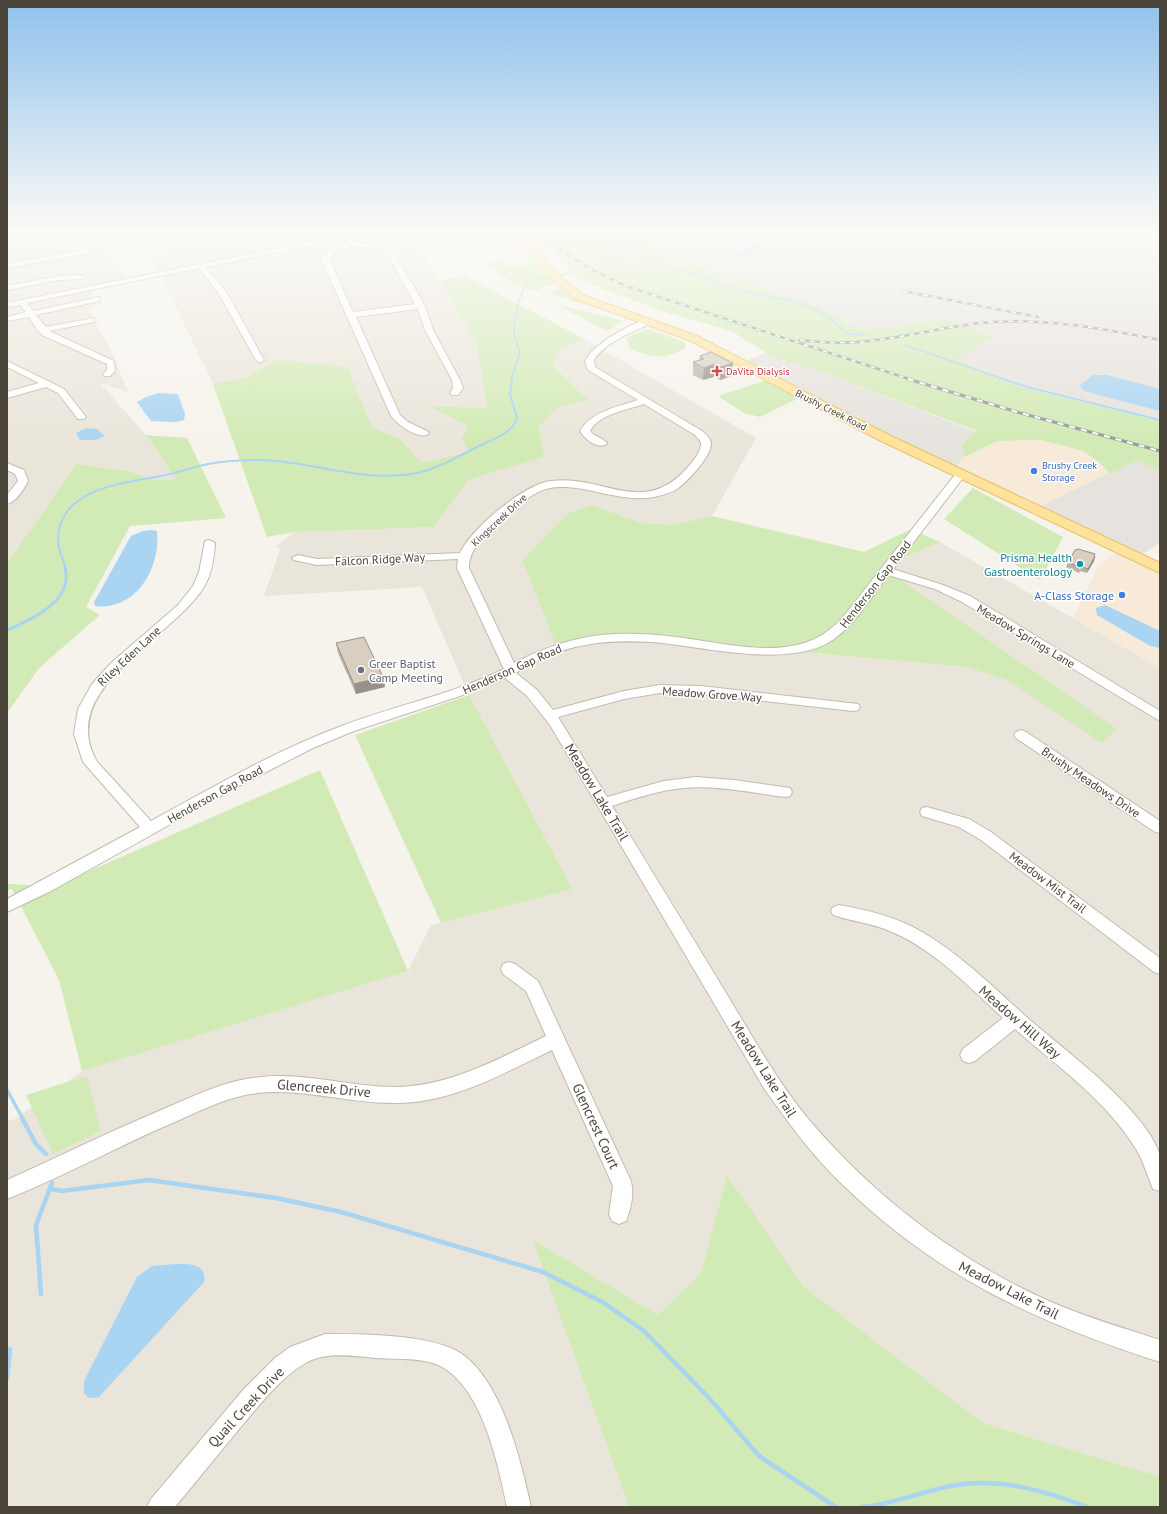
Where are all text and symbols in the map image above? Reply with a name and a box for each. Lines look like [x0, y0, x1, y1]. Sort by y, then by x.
marker: DaVita Dialysis [711, 365, 723, 377]
place label: DaVita Dialysis [726, 365, 790, 378]
street label: Brushy Creek Road [793, 386, 869, 434]
place label: Brushy Creek Storage [1042, 459, 1097, 484]
marker: Brushy Creek Storage [1029, 466, 1039, 476]
street label: Kingscreek Drive [468, 491, 530, 549]
street label: Henderson Gap Road [836, 537, 914, 631]
street label: Falcon Ridge Way [335, 549, 426, 569]
place label: Prisma Health Gastroenterology [984, 550, 1072, 579]
marker: Prisma Health Gastroenterology [1075, 559, 1085, 569]
place label: A-Class Storage [1034, 588, 1114, 603]
marker: A-Class Storage [1117, 590, 1127, 600]
street label: Meadow Springs Lane [974, 601, 1078, 671]
street label: Riley Eden Lane [94, 623, 164, 689]
street label: Henderson Gap Road [460, 640, 564, 698]
place label: Greer Baptist Camp Meeting [369, 656, 443, 685]
marker: Greer Baptist Camp Meeting [356, 665, 366, 675]
street label: Meadow Grove Way [662, 683, 763, 705]
street label: Meadow Lake Trail [561, 740, 633, 844]
street label: Brushy Meadows Drive [1039, 743, 1143, 821]
street label: Henderson Gap Road [165, 761, 265, 827]
street label: Meadow Mist Trail [1006, 848, 1090, 916]
street label: Meadow Hill Way [975, 981, 1065, 1063]
street label: Meadow Lake Trail [727, 1017, 801, 1121]
street label: Glencreek Drive [276, 1075, 372, 1101]
street label: Glencrest Court [568, 1080, 624, 1172]
street label: Meadow Lake Trail [956, 1257, 1062, 1323]
street label: Quail Creek Drive [204, 1363, 288, 1451]

